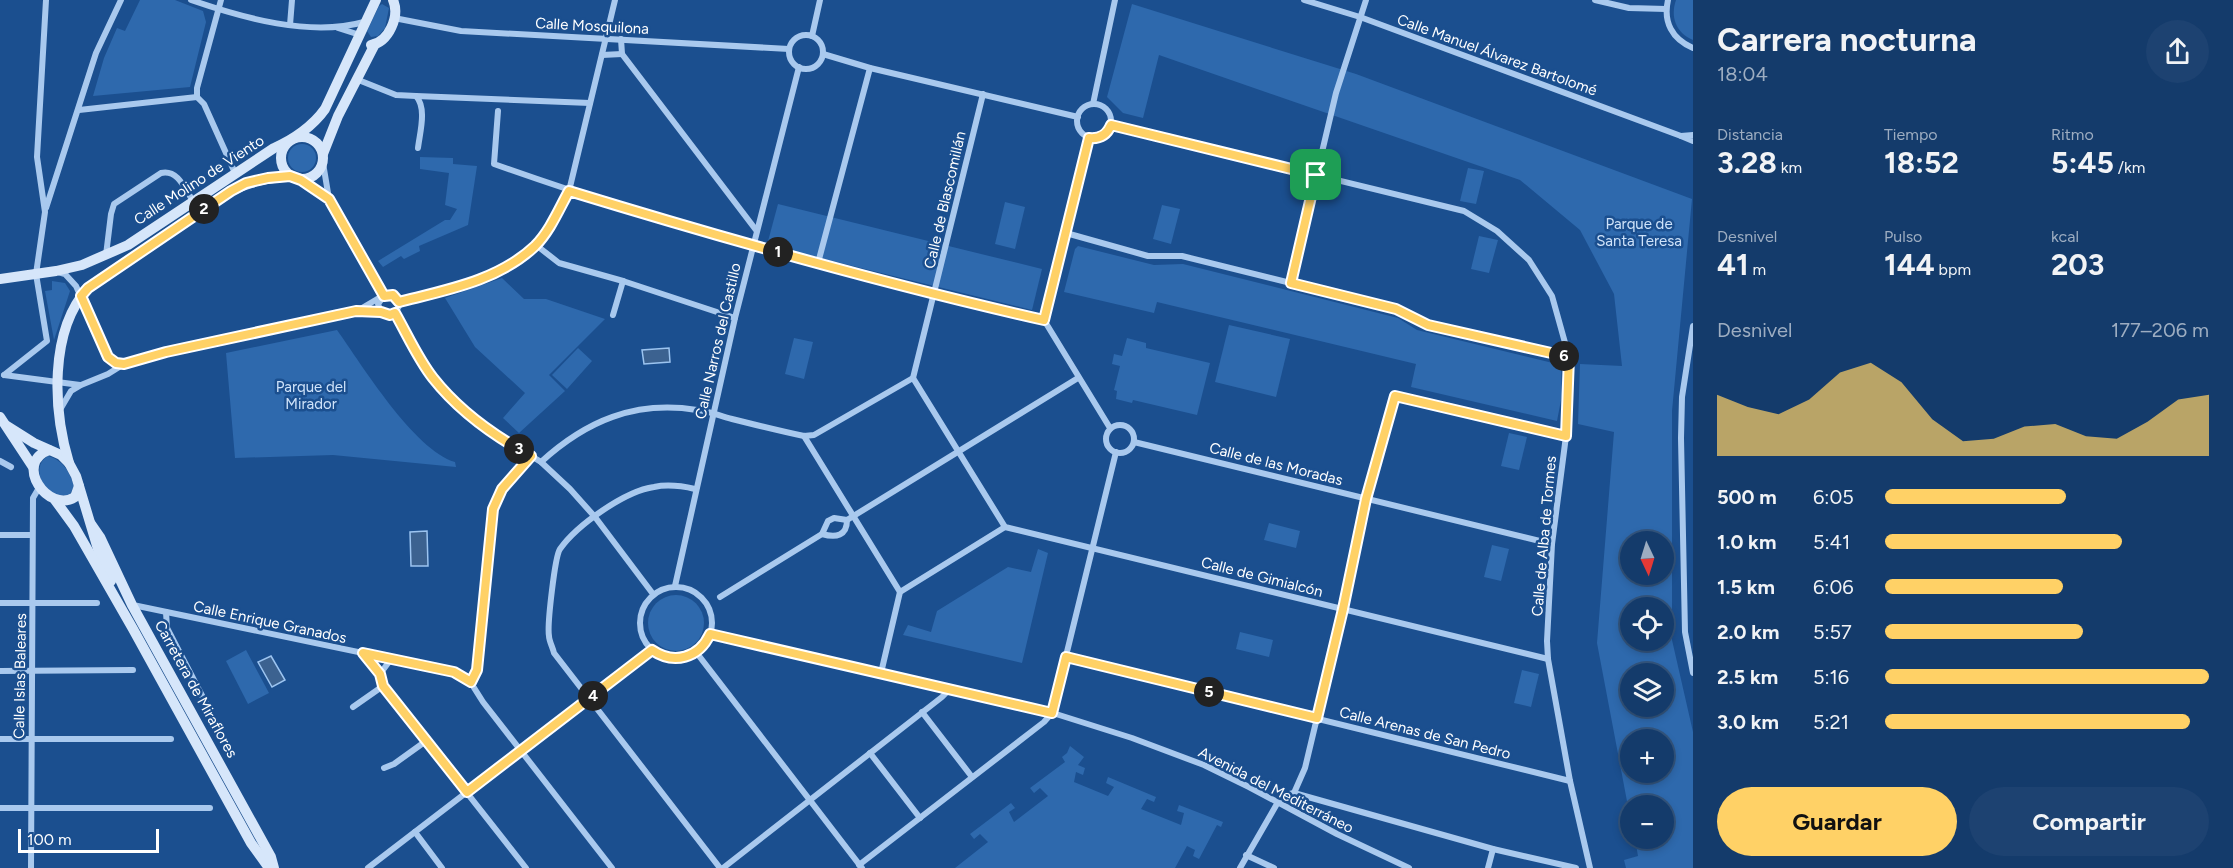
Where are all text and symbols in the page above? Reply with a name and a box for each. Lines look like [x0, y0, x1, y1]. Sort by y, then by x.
street label: Calle Manuel Álvarez Bartolomé [1395, 10, 1599, 100]
street label: Calle Mosquilona [535, 14, 649, 38]
text: Carrera nocturna [1717, 20, 1977, 59]
button: share [2146, 20, 2209, 83]
text: 18:04 [1717, 62, 1768, 86]
text: Distancia [1717, 125, 1783, 144]
text: Tiempo [1884, 125, 1938, 144]
text: Ritmo [2051, 125, 2094, 144]
street label: Calle de Blascomillán [920, 130, 970, 270]
street label: Calle Molino de Viento [131, 131, 268, 229]
text: 3.28 [1717, 144, 1777, 181]
text: 18:52 [1884, 144, 1959, 181]
text: 5:45 [2051, 144, 2114, 181]
pin [1290, 149, 1341, 200]
icon: arrive [1299, 158, 1332, 191]
text: km [1777, 158, 1802, 177]
text: /km [2114, 158, 2145, 177]
pin: 2 [189, 194, 219, 224]
text: 2 [199, 199, 209, 218]
park label: Parque de Santa Teresa [1596, 215, 1682, 250]
text: Desnivel [1717, 227, 1777, 246]
text: Pulso [1884, 227, 1922, 246]
text: kcal [2051, 227, 2079, 246]
pin: 1 [763, 237, 793, 267]
text: 1 [775, 242, 781, 261]
text: 41 [1717, 246, 1749, 283]
text: 144 [1884, 246, 1935, 283]
text: 203 [2051, 246, 2105, 283]
text: m [1749, 260, 1766, 279]
text: bpm [1935, 260, 1971, 279]
street label: Calle Narros del Castillo [691, 261, 745, 421]
text: Desnivel [1717, 318, 1792, 342]
text: 177–206 m [2111, 318, 2209, 342]
pin: 6 [1549, 341, 1579, 371]
text: 6 [1559, 346, 1569, 365]
park label: Parque del Mirador [276, 378, 346, 413]
pin: 3 [504, 434, 534, 464]
text: 3 [515, 439, 523, 458]
street label: Calle de las Moradas [1207, 439, 1345, 489]
street label: Calle de Alba de Tormes [1528, 455, 1560, 617]
text: 500 m [1717, 485, 1777, 509]
text: 6:05 [1813, 485, 1854, 509]
text: 1.0 km [1717, 530, 1776, 554]
text: 5:41 [1813, 530, 1850, 554]
north arrow [1620, 531, 1674, 585]
map controls [1620, 531, 1674, 849]
street label: Calle de Gimialcón [1199, 553, 1325, 601]
text: 1.5 km [1717, 575, 1775, 599]
text: 6:06 [1813, 575, 1854, 599]
street label: Calle Enrique Granados [192, 597, 348, 647]
button: locate [1620, 597, 1674, 651]
street label: Calle Islas Baleares [10, 613, 30, 739]
street label: Carretera de Miraflores [151, 617, 241, 761]
text: 2.0 km [1717, 620, 1779, 644]
text: 5:57 [1813, 620, 1852, 644]
button: layers [1620, 663, 1674, 717]
text: 2.5 km [1717, 665, 1778, 689]
text: 5:16 [1813, 665, 1849, 689]
pin: 5 [1194, 677, 1224, 707]
pin: 4 [578, 681, 608, 711]
text: 5 [1204, 682, 1214, 701]
text: 4 [588, 686, 598, 705]
street label: Calle Arenas de San Pedro [1337, 703, 1513, 763]
text: 3.0 km [1717, 710, 1779, 734]
text: 5:21 [1813, 710, 1849, 734]
button: + [1620, 729, 1674, 783]
street label: Avenida del Mediterráneo [1195, 743, 1357, 837]
button: Guardar [1717, 787, 1957, 856]
button: Compartir [1969, 787, 2209, 856]
button: − [1620, 795, 1674, 849]
scale bar [18, 826, 159, 854]
text: 100 m [27, 830, 72, 849]

